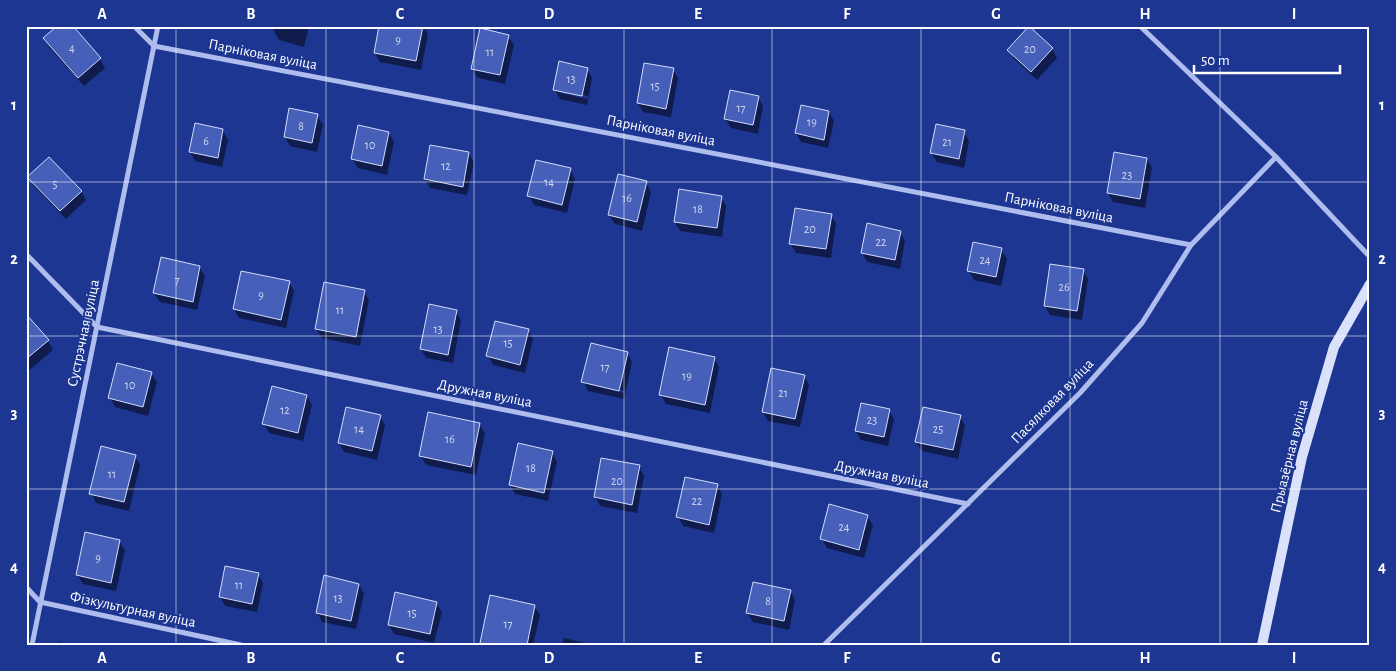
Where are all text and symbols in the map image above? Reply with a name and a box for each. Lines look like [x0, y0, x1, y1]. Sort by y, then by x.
text: A [97, 6, 107, 22]
text: B [246, 6, 256, 22]
text: C [396, 6, 405, 22]
text: D [544, 6, 555, 22]
text: E [694, 6, 702, 22]
text: F [843, 6, 851, 22]
text: G [991, 6, 1001, 22]
text: H [1139, 6, 1151, 22]
text: I [1292, 6, 1296, 22]
house number: 9 [395, 34, 401, 46]
street label: Парніковая вуліца [207, 37, 319, 72]
house number: 4 [69, 42, 75, 54]
scale bar [1194, 42, 1340, 74]
house number: 20 [1024, 43, 1036, 55]
house number: 11 [486, 46, 494, 58]
text: 50 m [1201, 53, 1230, 68]
house number: 13 [566, 73, 576, 85]
house number: 15 [650, 80, 660, 92]
text: 1 [11, 97, 17, 113]
text: 1 [1379, 97, 1385, 113]
house number: 17 [736, 102, 746, 114]
street label: Парніковая вуліца [605, 113, 717, 148]
house number: 19 [807, 116, 817, 128]
house number: 8 [298, 120, 304, 132]
house number: 6 [203, 135, 209, 147]
house number: 21 [942, 136, 952, 148]
house number: 10 [365, 139, 375, 151]
house number: 12 [441, 160, 451, 172]
house number: 23 [1122, 169, 1132, 181]
house number: 14 [544, 176, 554, 188]
house number: 5 [52, 178, 58, 190]
street label: Парніковая вуліца [1003, 190, 1115, 225]
house number: 16 [622, 192, 632, 204]
house number: 18 [693, 203, 703, 215]
house number: 20 [804, 223, 816, 235]
house number: 22 [876, 236, 887, 248]
text: 2 [10, 251, 18, 267]
text: 2 [1378, 251, 1386, 267]
house number: 24 [979, 254, 991, 266]
house number: 7 [174, 274, 180, 286]
street label: Сустрэчная вуліца [65, 278, 102, 388]
house number: 26 [1058, 281, 1070, 293]
house number: 9 [258, 289, 264, 301]
house number: 11 [336, 304, 344, 316]
house number: 13 [433, 323, 443, 335]
house number: 15 [503, 337, 513, 349]
street label: Пасялковая вуліца [1008, 356, 1097, 447]
house number: 17 [600, 361, 610, 373]
house number: 19 [682, 370, 692, 382]
street label: Дружная вуліца [436, 377, 533, 410]
house number: 10 [125, 379, 135, 391]
house number: 21 [778, 387, 788, 399]
street label: Прыазёрная вуліца [1268, 398, 1311, 514]
house number: 12 [280, 404, 290, 416]
text: 3 [11, 405, 18, 421]
text: 3 [1379, 405, 1386, 421]
house number: 23 [867, 414, 877, 426]
house number: 14 [354, 423, 364, 435]
house number: 25 [933, 423, 943, 435]
house number: 16 [445, 433, 455, 445]
street label: Дружная вуліца [833, 458, 930, 491]
house number: 18 [526, 462, 536, 474]
house number: 11 [108, 468, 116, 480]
house number: 20 [611, 475, 623, 487]
house number: 22 [692, 495, 703, 507]
house number: 24 [838, 521, 850, 533]
house number: 9 [95, 552, 101, 564]
text: 4 [10, 559, 18, 575]
text: 4 [1378, 559, 1386, 575]
house number: 11 [235, 579, 243, 591]
street label: Фізкультурная вуліца [69, 589, 197, 630]
house number: 13 [333, 592, 343, 604]
house number: 8 [765, 595, 771, 607]
house number: 15 [407, 607, 417, 619]
house number: 17 [503, 618, 513, 630]
text: A [97, 650, 107, 666]
text: B [246, 650, 256, 666]
text: C [396, 650, 405, 666]
text: D [544, 650, 555, 666]
text: E [694, 650, 702, 666]
text: F [843, 650, 851, 666]
text: G [991, 650, 1001, 666]
text: H [1139, 650, 1151, 666]
text: I [1292, 650, 1296, 666]

